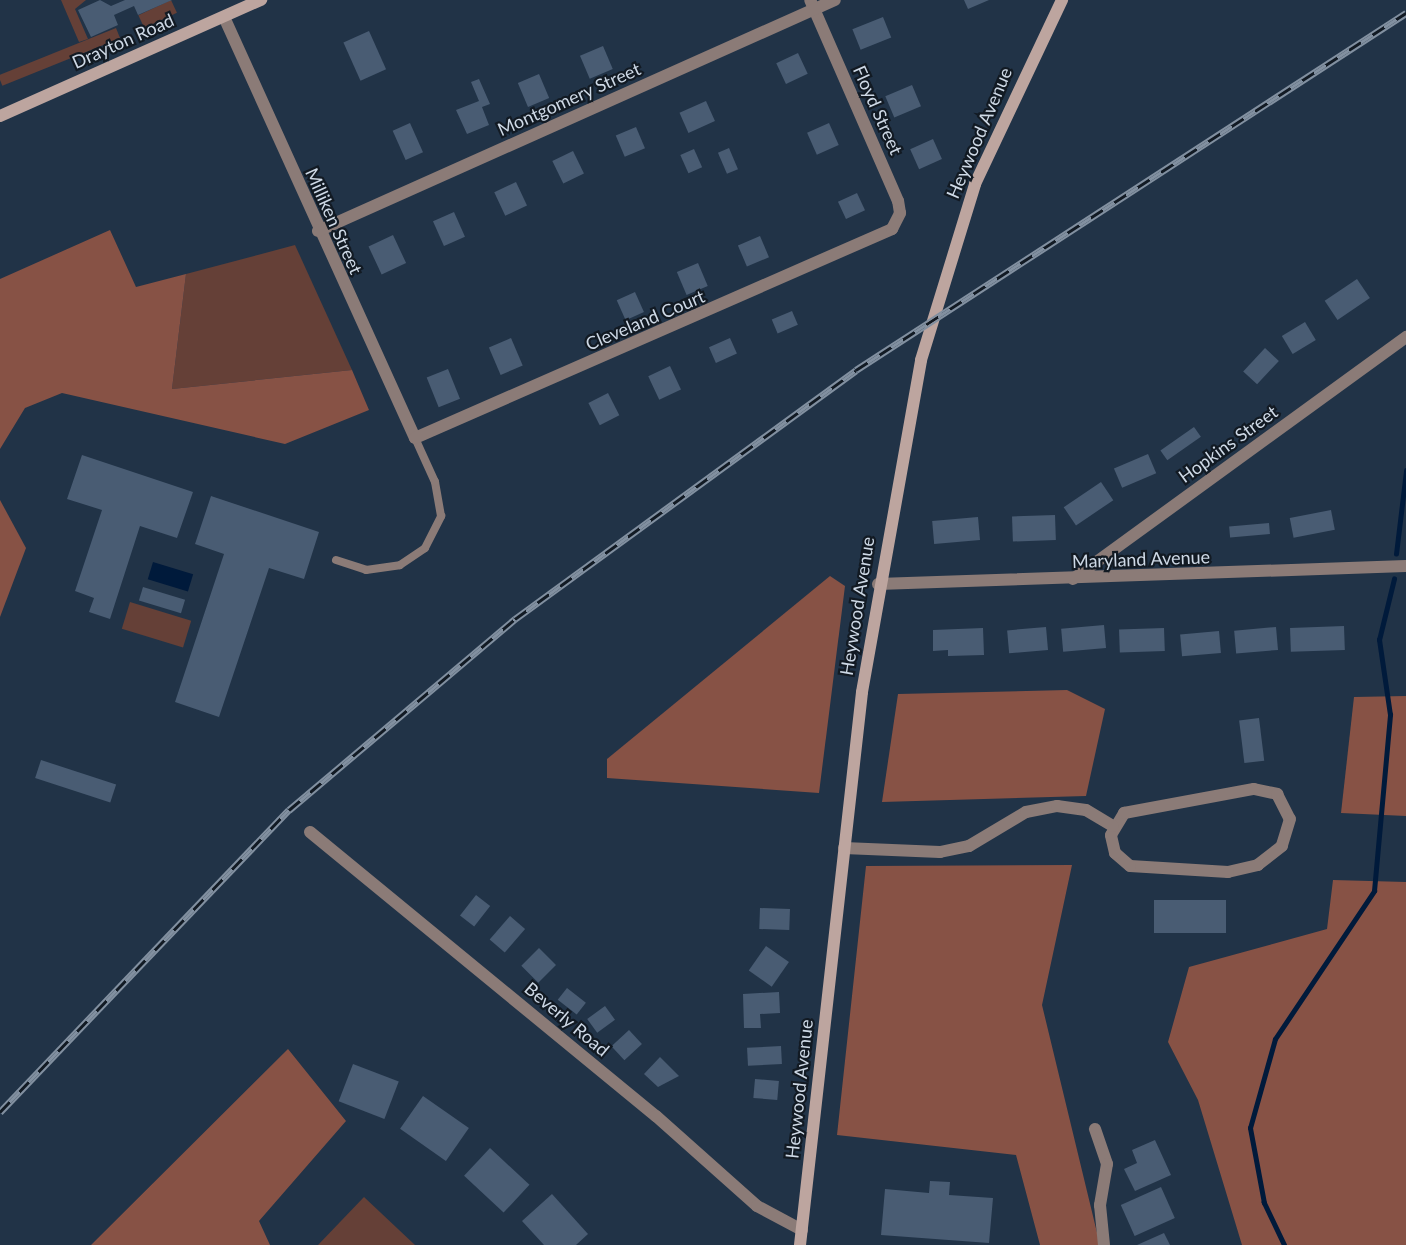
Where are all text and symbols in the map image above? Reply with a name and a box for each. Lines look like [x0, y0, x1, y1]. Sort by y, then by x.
street label: Drayton Road [69, 9, 177, 73]
street label: Montgomery Street [494, 58, 644, 140]
street label: Floyd Street [849, 62, 907, 158]
street label: Heywood Avenue [942, 64, 1016, 202]
street label: Milliken Street [301, 165, 367, 277]
street label: Cleveland Court [582, 285, 708, 355]
street label: Hopkins Street [1174, 401, 1282, 487]
street label: Heywood Avenue [835, 535, 879, 677]
street label: Maryland Avenue [1071, 546, 1211, 572]
street label: Beverly Road [520, 977, 614, 1061]
street label: Heywood Avenue [781, 1018, 817, 1160]

